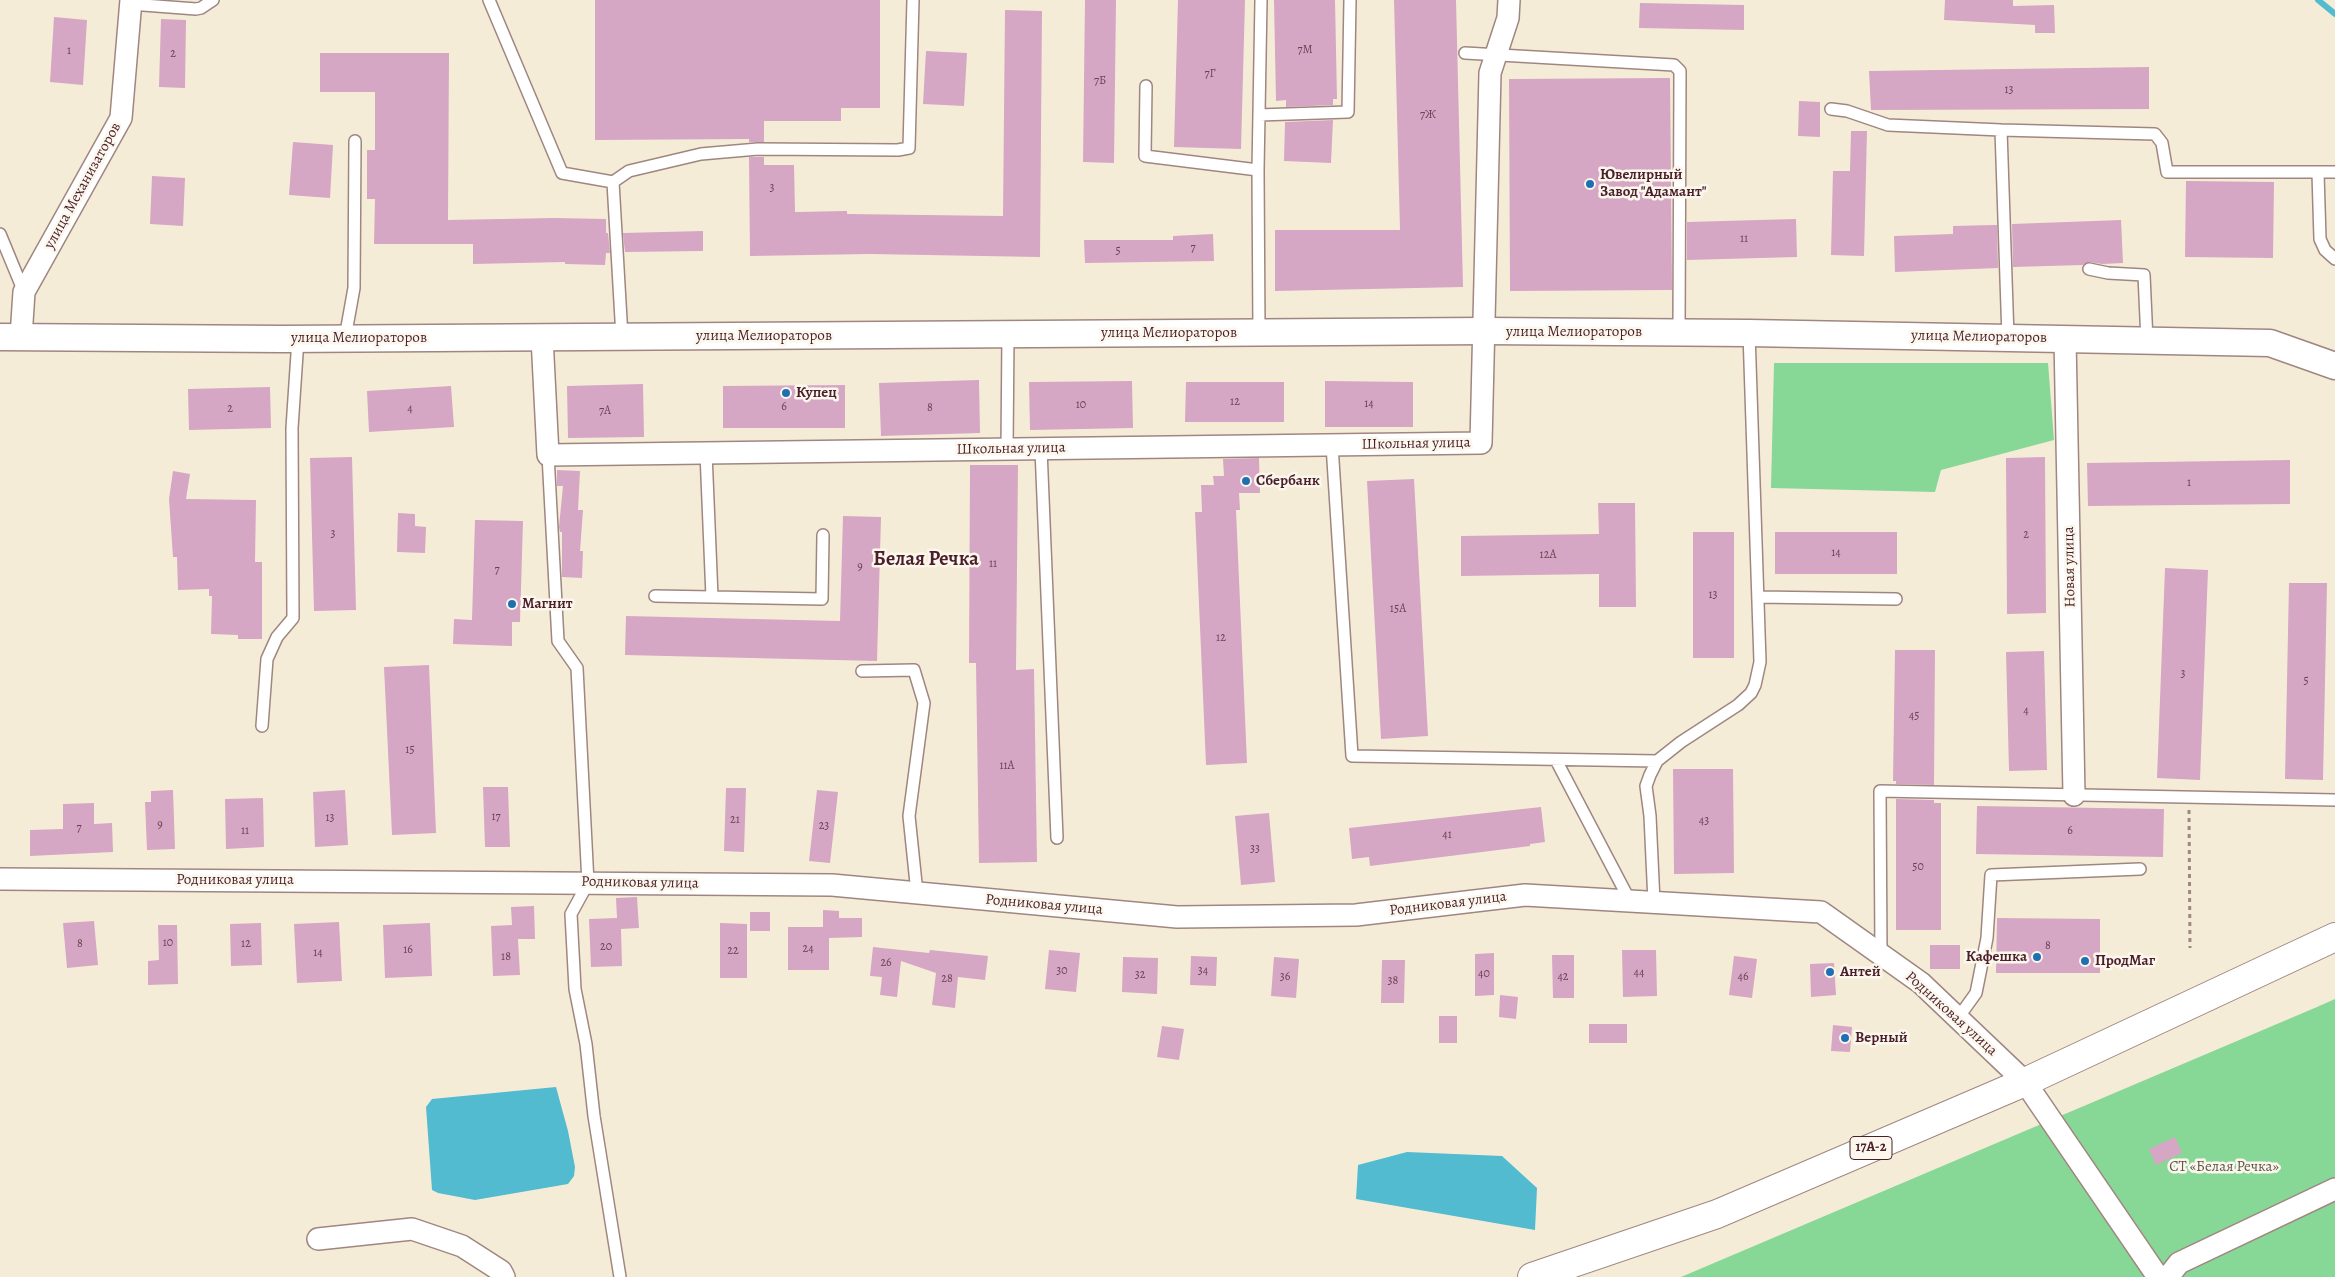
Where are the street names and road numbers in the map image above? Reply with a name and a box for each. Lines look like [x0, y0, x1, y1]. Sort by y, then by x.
street label: улица Механизаторов [41, 120, 125, 252]
street label: улица Мелиораторов [1506, 323, 1642, 341]
street label: улица Мелиораторов [1101, 324, 1237, 342]
street label: улица Мелиораторов [696, 327, 832, 345]
street label: улица Мелиораторов [1911, 327, 2047, 347]
street label: улица Мелиораторов [291, 329, 427, 347]
street label: Школьная улица [1361, 434, 1471, 454]
street label: Школьная улица [956, 439, 1066, 459]
street label: Новая улица [2060, 526, 2080, 608]
street label: Родниковая улица [176, 871, 294, 889]
street label: Родниковая улица [581, 873, 699, 893]
street label: Родниковая улица [1388, 888, 1508, 920]
street label: Родниковая улица [985, 891, 1103, 919]
street label: Родниковая улица [1901, 968, 2001, 1060]
road number: 17А-2 [1850, 1136, 1892, 1160]

